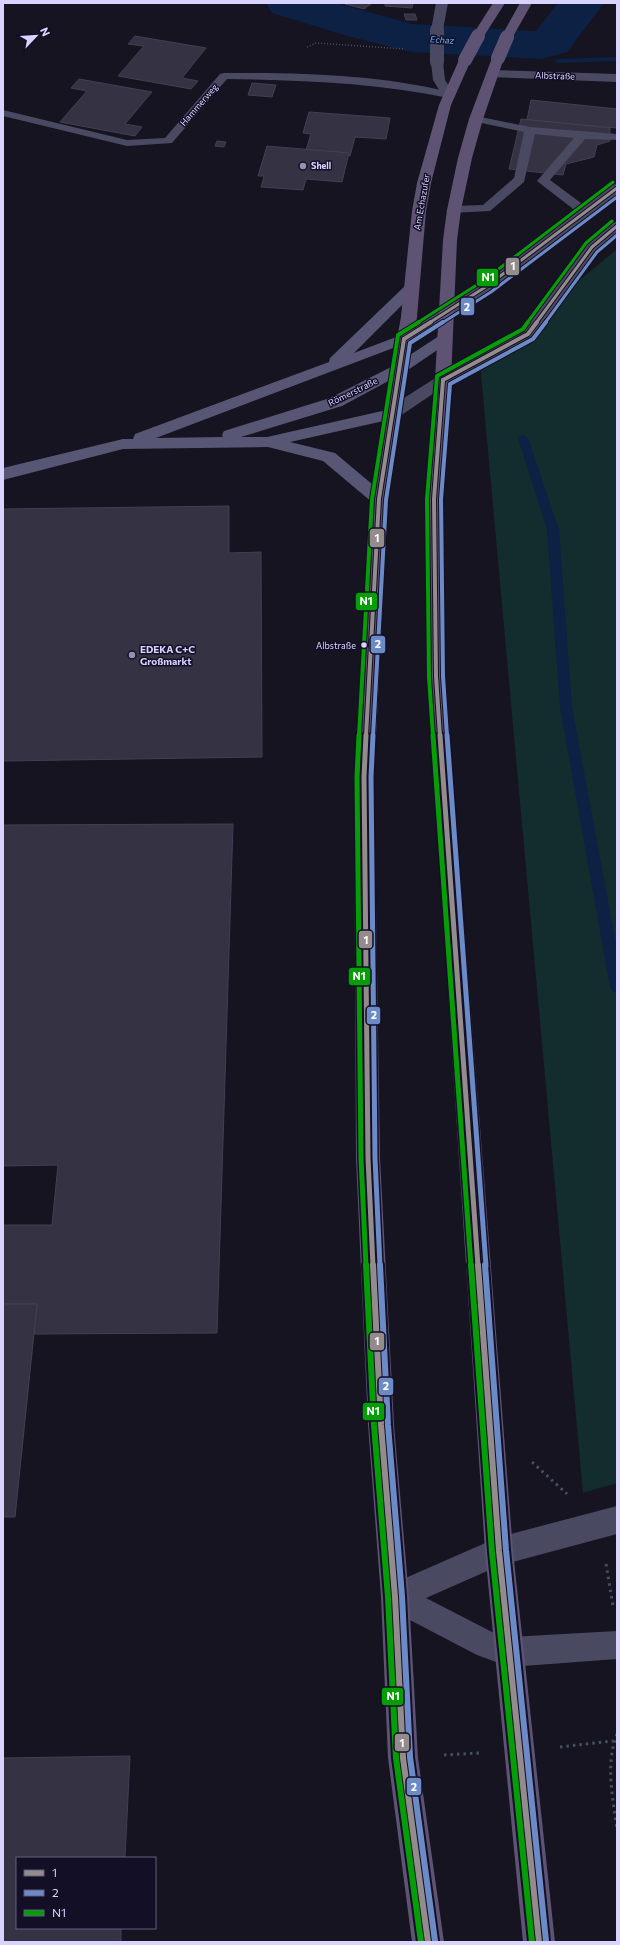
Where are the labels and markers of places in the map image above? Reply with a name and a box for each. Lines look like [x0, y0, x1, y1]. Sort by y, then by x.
place label: Shell [311, 160, 331, 171]
marker: Shell [298, 161, 308, 171]
place label: Albstraße [316, 640, 356, 651]
marker: Albstraße [359, 640, 369, 650]
place label: EDEKA C+C Großmarkt [140, 643, 195, 667]
marker: EDEKA C+C Großmarkt [127, 650, 137, 660]

